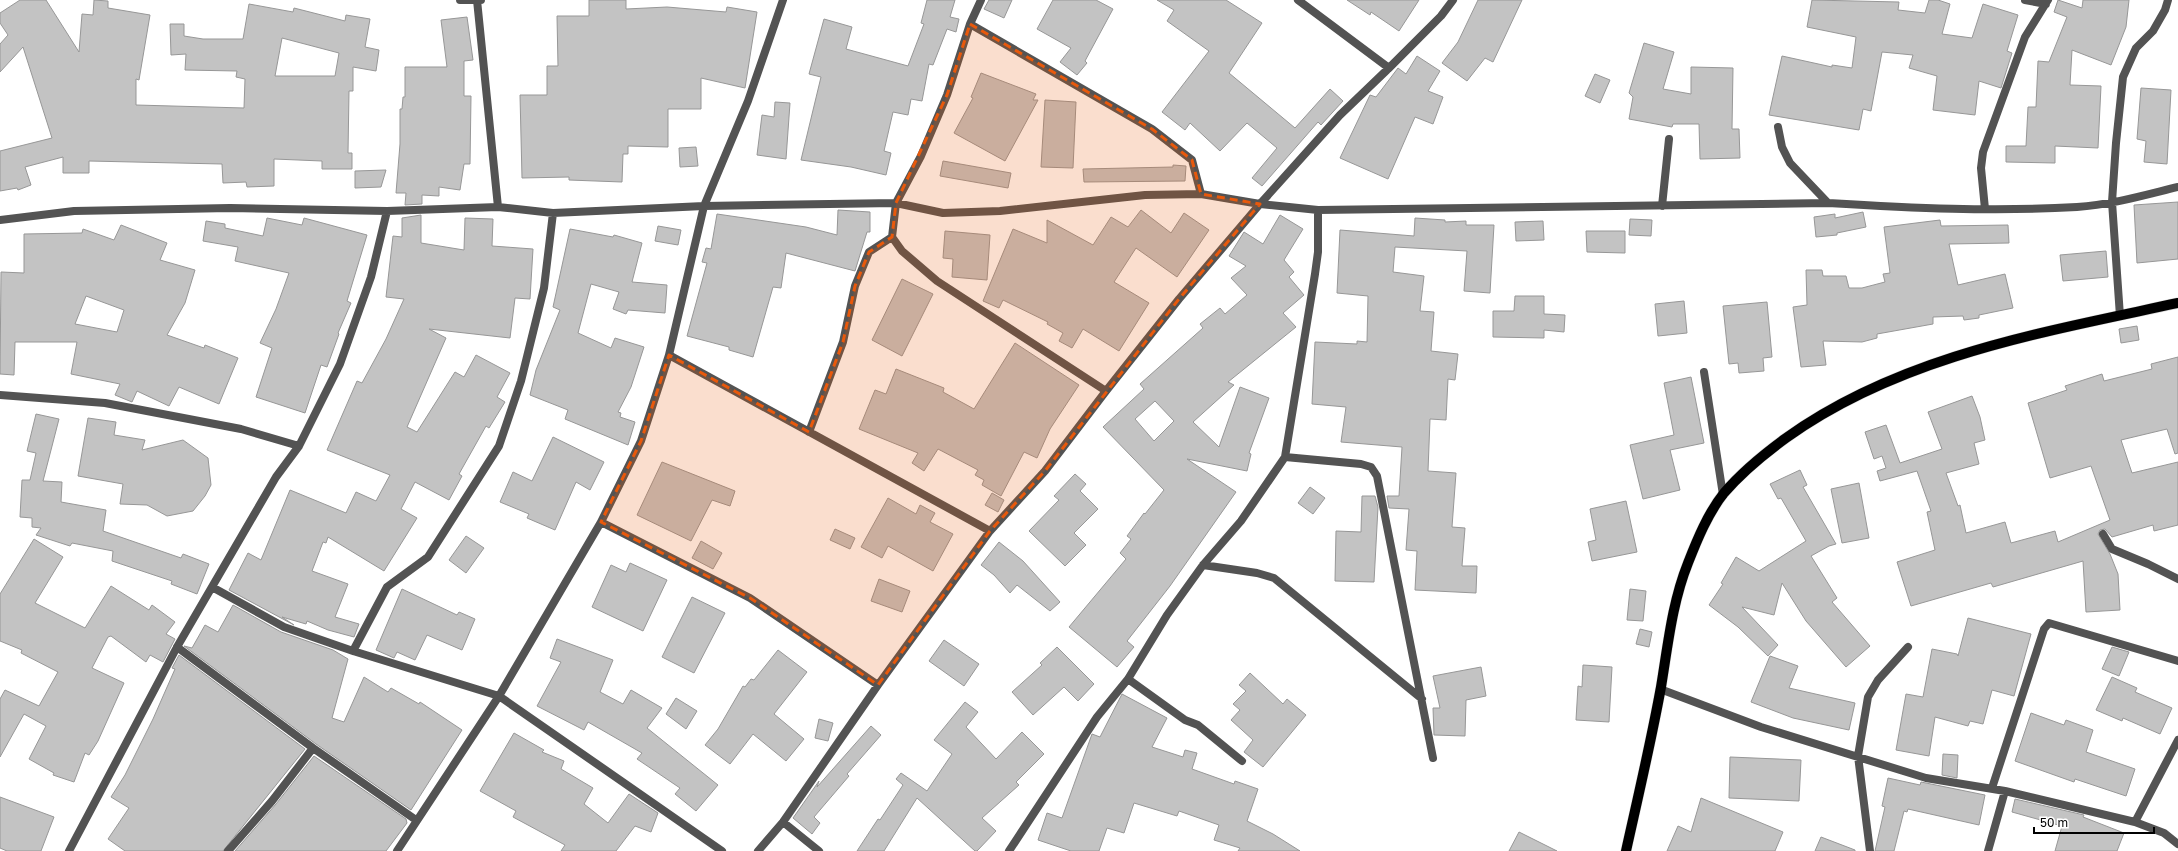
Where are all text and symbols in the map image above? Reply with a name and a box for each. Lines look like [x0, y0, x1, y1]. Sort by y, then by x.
scale bar [2034, 809, 2154, 835]
text: 50 m [2040, 815, 2068, 830]

